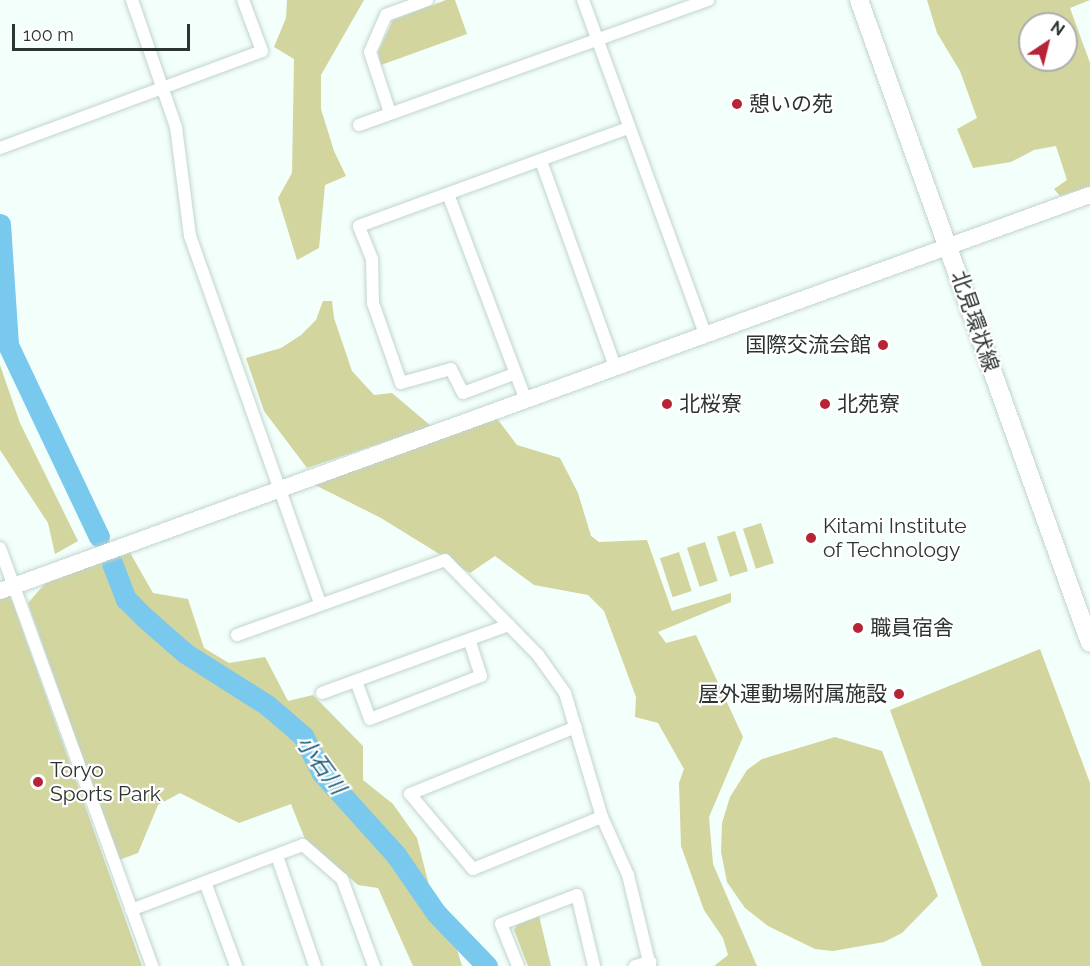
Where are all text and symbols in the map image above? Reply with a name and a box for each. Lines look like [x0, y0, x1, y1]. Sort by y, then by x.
scale bar [15, 12, 194, 50]
north arrow [1018, 12, 1078, 72]
text: N [1047, 17, 1068, 40]
text: 100 m [23, 24, 74, 45]
place label: 憩いの苑 [749, 91, 833, 117]
marker: 憩いの苑 [730, 97, 744, 111]
street label: 北見環状線 [946, 267, 1004, 375]
place label: 国際交流会館 [745, 332, 871, 358]
marker: 国際交流会館 [876, 338, 890, 352]
place label: 北桜寮 [679, 391, 742, 417]
place label: 北苑寮 [837, 391, 900, 417]
marker: 北桜寮 [660, 397, 674, 411]
marker: 北苑寮 [818, 397, 832, 411]
place label: Kitami Institute of Technology [823, 513, 967, 563]
marker: Kitami Institute of Technology [804, 531, 818, 545]
place label: 職員宿舎 [870, 615, 954, 641]
marker: 職員宿舎 [851, 621, 865, 635]
place label: 屋外運動場附属施設 [698, 681, 887, 707]
marker: 屋外運動場附属施設 [892, 687, 906, 701]
water label: 小石川 [291, 731, 351, 799]
place label: Toryo Sports Park [50, 757, 161, 807]
marker: Toryo Sports Park [31, 775, 45, 789]

